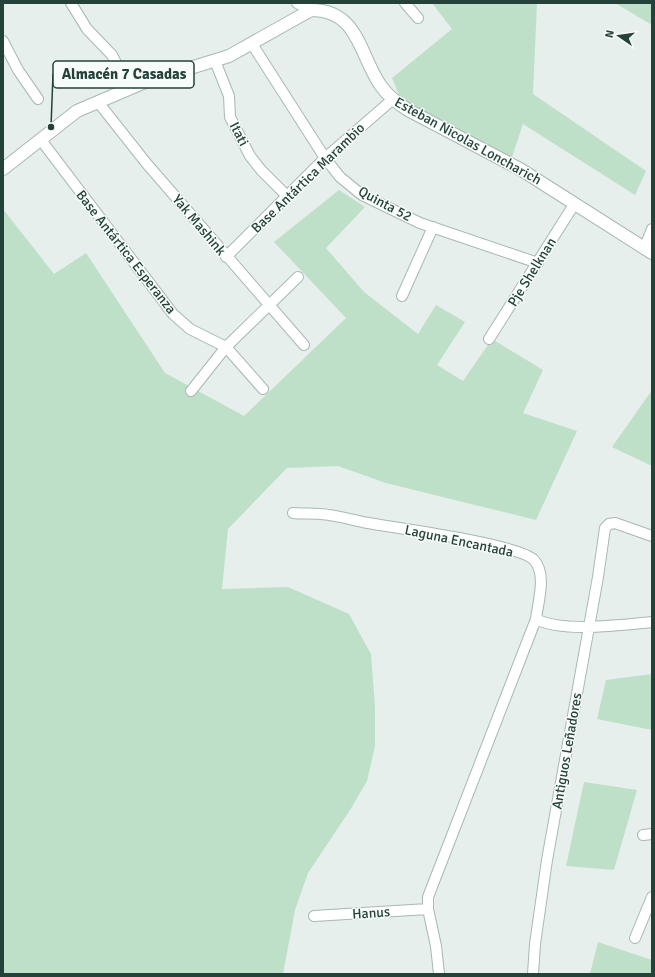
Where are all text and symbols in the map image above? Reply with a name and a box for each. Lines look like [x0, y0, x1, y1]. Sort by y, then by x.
north arrow [599, 16, 639, 56]
text: N [603, 29, 617, 39]
callout: Almacén 7 Casadas [53, 61, 194, 88]
text: Almacén 7 Casadas [62, 65, 187, 83]
street label: Esteban Nicolas Loncharich [392, 94, 544, 188]
street label: Itati [226, 119, 252, 149]
street label: Base Antártica Marambio [248, 119, 368, 237]
street label: Quinta 52 [355, 183, 415, 225]
street label: Base Antártica Esperanza [72, 187, 180, 317]
street label: Yak Mashink [169, 191, 229, 259]
street label: Pje Shelknan [504, 234, 560, 310]
street label: Laguna Encantada [403, 521, 515, 561]
street label: Antiguos Leñadores [548, 691, 586, 811]
street label: Hanus [351, 903, 391, 923]

